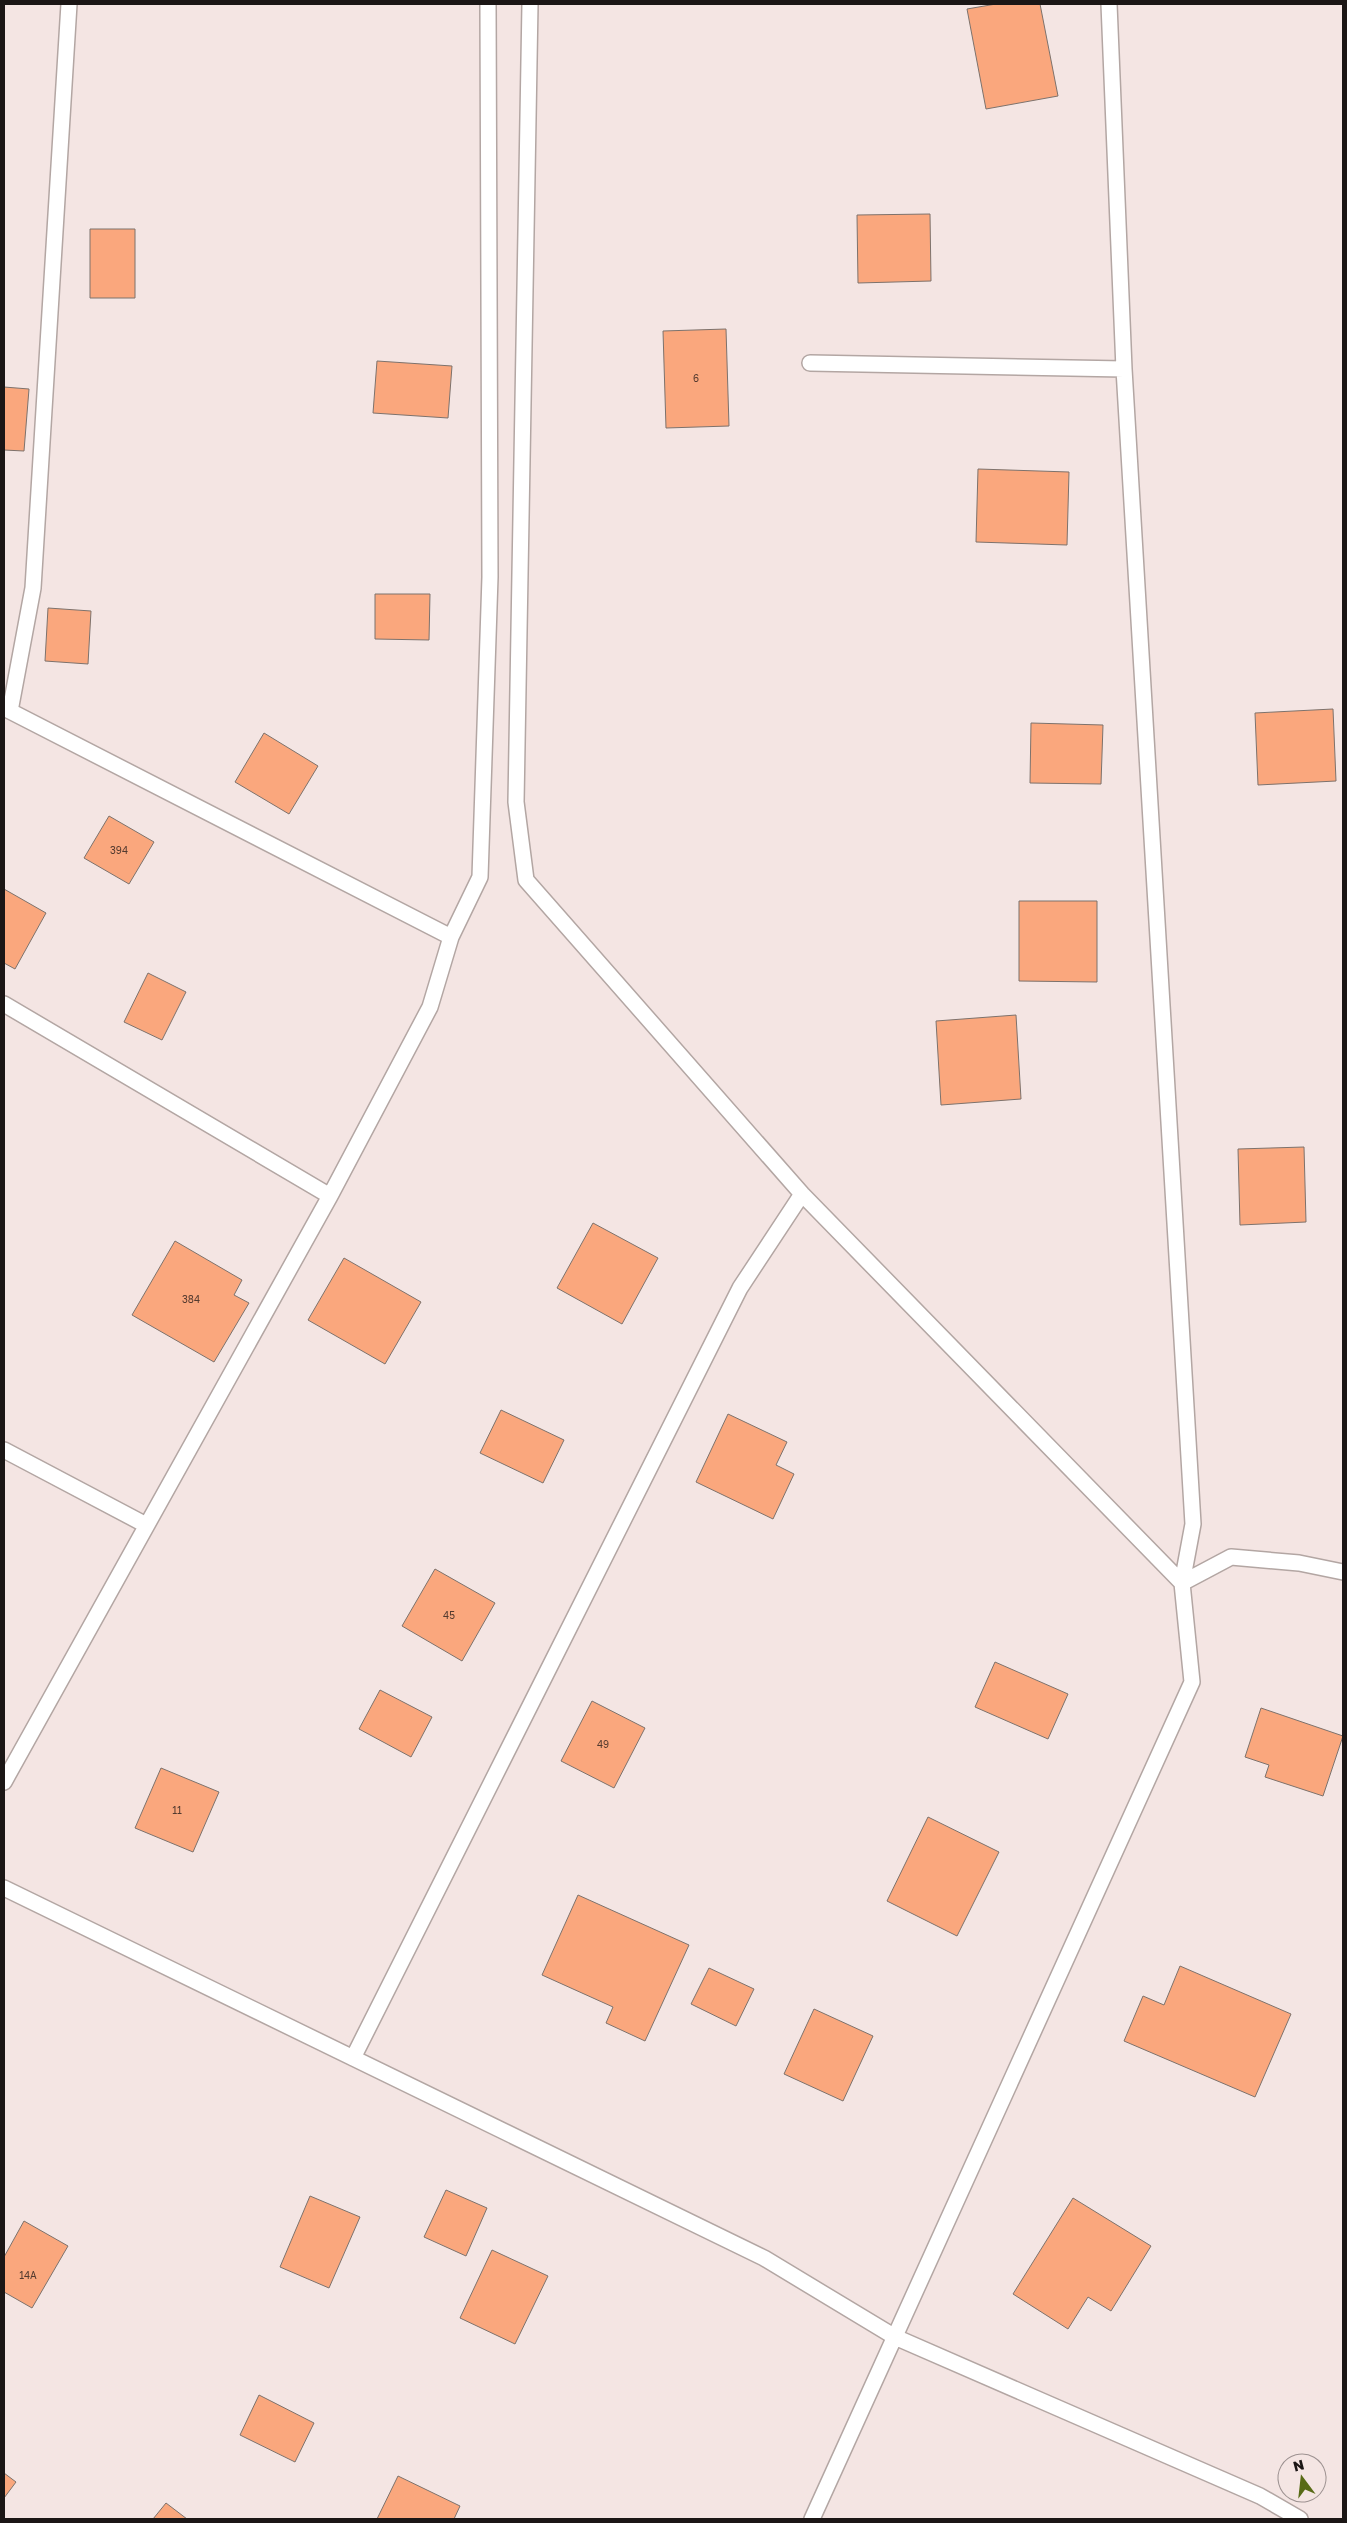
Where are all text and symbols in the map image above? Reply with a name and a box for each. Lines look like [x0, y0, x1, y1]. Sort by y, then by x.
house number: 6 [693, 372, 699, 384]
house number: 394 [110, 844, 128, 856]
house number: 384 [182, 1293, 200, 1305]
house number: 45 [443, 1609, 455, 1621]
house number: 49 [597, 1738, 609, 1750]
house number: 11 [172, 1804, 182, 1816]
house number: 14А [19, 2269, 37, 2281]
north arrow [1277, 2453, 1327, 2503]
text: N [1291, 2455, 1306, 2475]

